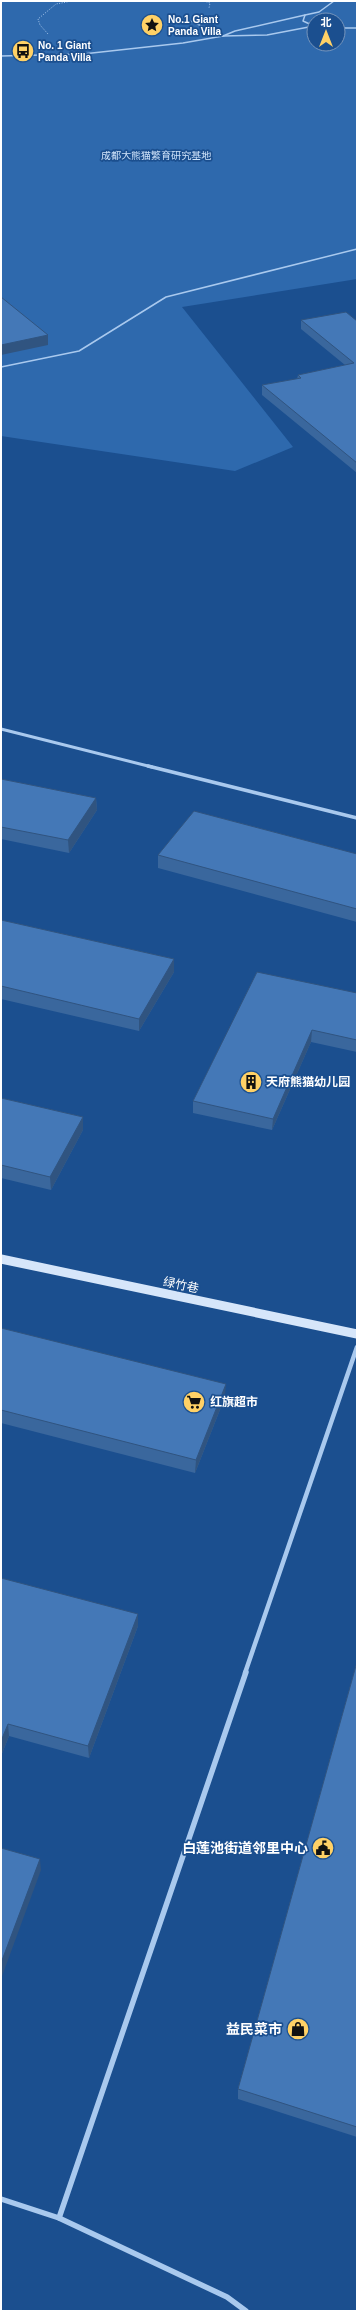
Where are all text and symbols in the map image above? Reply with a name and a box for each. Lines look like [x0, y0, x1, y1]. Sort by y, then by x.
place icon: No.1 Giant Panda Villa [139, 12, 165, 38]
north arrow [306, 12, 346, 52]
place label: No.1 Giant Panda Villa [168, 14, 222, 37]
text: 北 [321, 16, 332, 28]
bus stop icon: No. 1 Giant Panda Villa [10, 38, 36, 64]
place label: No. 1 Giant Panda Villa [38, 40, 92, 63]
park label: 成都大熊猫繁育研究基地 [101, 150, 212, 161]
building icon: 天府熊猫幼儿园 [238, 1069, 264, 1095]
place label: 天府熊猫幼儿园 [266, 1075, 350, 1089]
street label: 绿竹巷 [162, 1274, 200, 1296]
supermarket icon: 红旗超市 [181, 1389, 207, 1415]
place label: 红旗超市 [210, 1395, 258, 1409]
public building icon: 白莲池街道邻里中心 [310, 1835, 336, 1861]
place label: 白莲池街道邻里中心 [182, 1840, 308, 1856]
shop icon: 益民菜市 [285, 2016, 311, 2042]
place label: 益民菜市 [226, 2021, 282, 2037]

